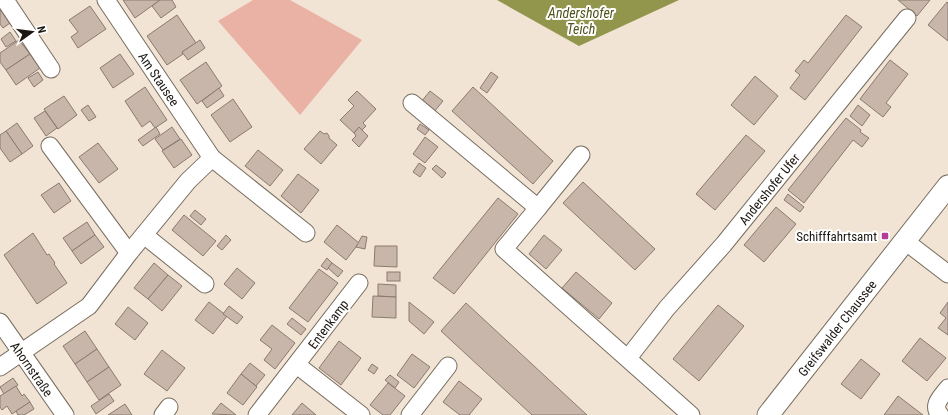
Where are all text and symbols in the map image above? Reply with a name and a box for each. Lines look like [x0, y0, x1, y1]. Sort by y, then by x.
water label: Andershofer Teich [547, 5, 615, 37]
north arrow [12, 12, 52, 52]
text: N [34, 25, 48, 35]
street label: Am Stausee [135, 50, 182, 109]
street label: Andershofer Ufer [736, 151, 803, 228]
place label: Schifffahrtsamt [796, 229, 877, 244]
marker: Schifffahrtsamt [880, 231, 890, 241]
street label: Greifswalder Chaussee [795, 277, 880, 379]
street label: Entenkamp [305, 297, 352, 352]
street label: Ahornstraße [7, 339, 56, 399]

